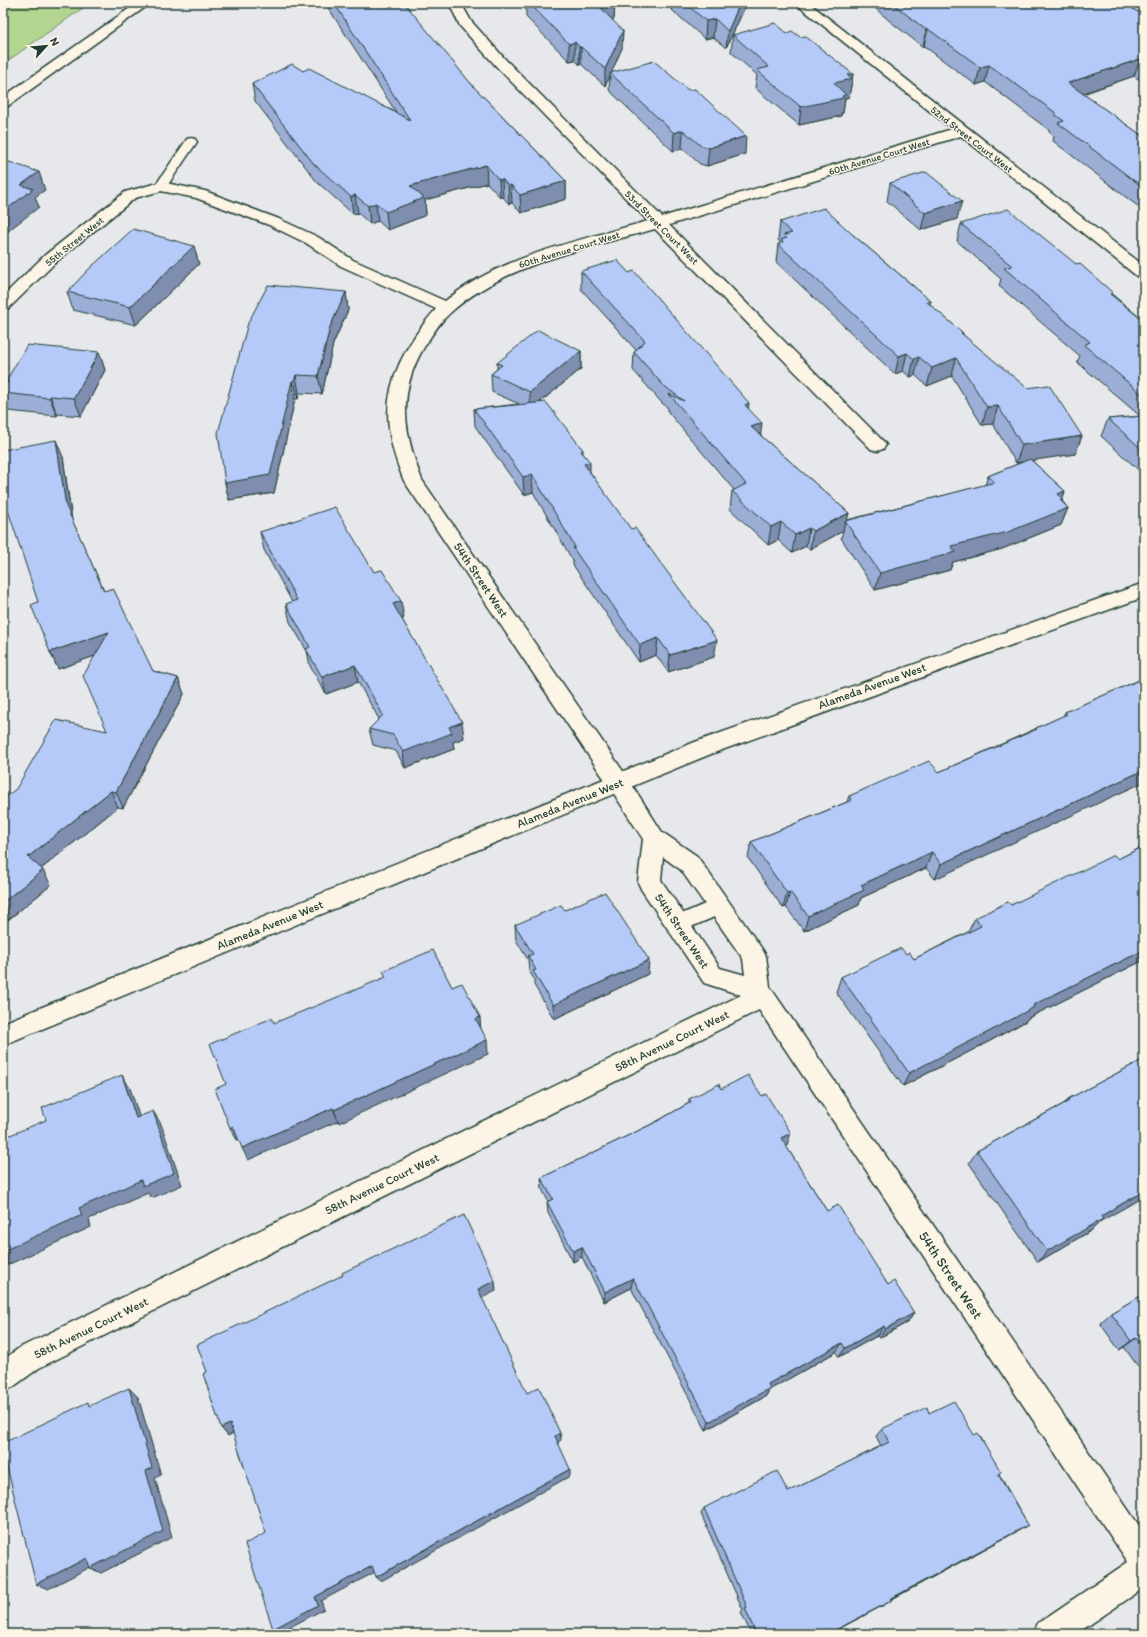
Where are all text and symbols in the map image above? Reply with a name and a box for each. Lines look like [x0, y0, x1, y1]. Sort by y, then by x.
north arrow [26, 26, 66, 66]
text: N [47, 35, 62, 48]
street label: 52nd Street Court West [928, 103, 1016, 176]
street label: 60th Avenue Court West [827, 135, 932, 178]
street label: 53rd Street Court West [622, 188, 702, 267]
street label: 55th Street West [42, 214, 107, 269]
street label: 60th Avenue Court West [517, 228, 622, 271]
street label: 54th Street West [451, 540, 512, 621]
street label: Alameda Avenue West [816, 660, 928, 712]
street label: Alameda Avenue West [515, 775, 626, 831]
street label: 54th Street West [652, 891, 713, 972]
street label: Alameda Avenue West [215, 897, 326, 953]
street label: 58th Avenue Court West [613, 1007, 732, 1075]
street label: 58th Avenue Court West [323, 1150, 442, 1218]
street label: 54th Street West [915, 1228, 986, 1322]
street label: 58th Avenue Court West [32, 1294, 151, 1362]

